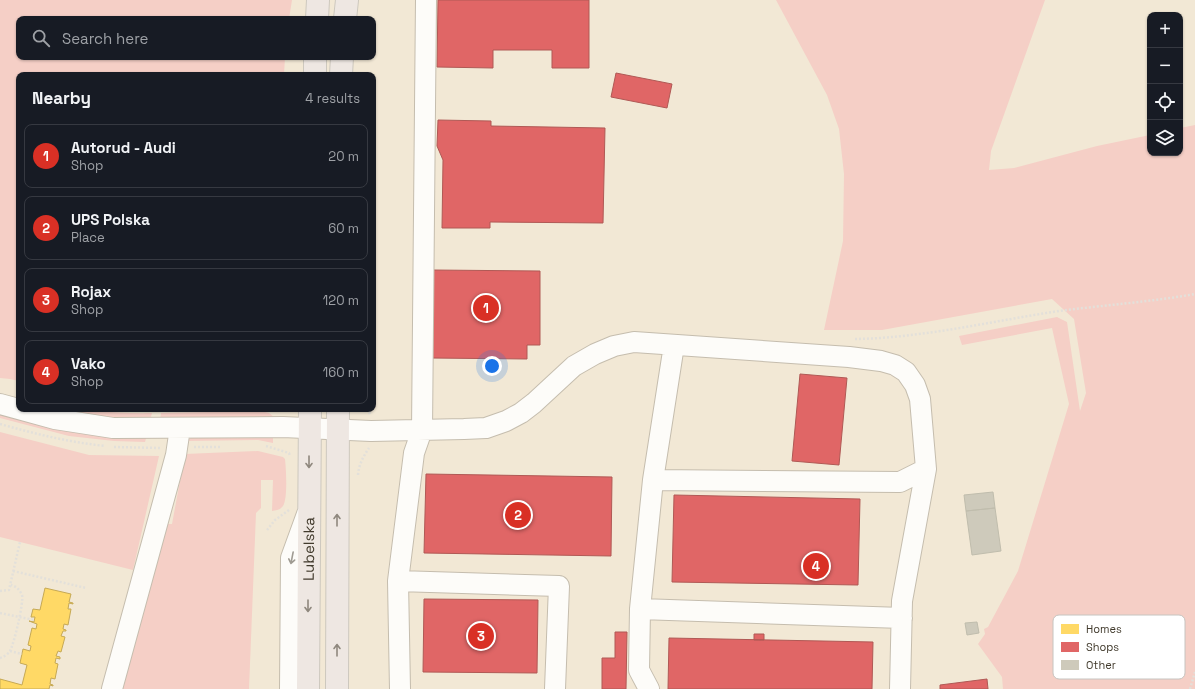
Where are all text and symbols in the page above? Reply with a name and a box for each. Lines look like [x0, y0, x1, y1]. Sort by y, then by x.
map controls [1147, 12, 1183, 156]
button: + [1147, 12, 1183, 48]
search box [16, 16, 376, 60]
icon: search [30, 27, 52, 49]
text: Search here [62, 29, 148, 48]
button: − [1147, 48, 1183, 84]
button: locate [1147, 84, 1183, 120]
text: Nearby [32, 87, 91, 109]
text: 4 results [305, 90, 360, 107]
button: layers [1147, 120, 1183, 156]
text: Autorud - Audi [71, 138, 176, 157]
text: 1 [43, 148, 49, 165]
text: 20 m [328, 148, 359, 165]
text: Shop [71, 157, 103, 174]
text: UPS Polska [71, 210, 150, 229]
text: 2 [42, 220, 50, 237]
text: 60 m [328, 220, 359, 237]
text: Place [71, 229, 105, 246]
text: Rojax [71, 282, 111, 301]
text: 3 [42, 292, 50, 309]
text: 120 m [323, 292, 359, 309]
pin: 1 [473, 293, 499, 323]
text: Shop [71, 301, 103, 318]
text: Vako [71, 354, 106, 373]
your location [482, 356, 502, 376]
text: 4 [42, 364, 50, 381]
text: 160 m [323, 364, 359, 381]
text: Shop [71, 373, 103, 390]
one-way arrow [305, 455, 313, 468]
pin: 2 [505, 500, 531, 530]
one-way arrow [333, 514, 341, 527]
street label: Lubelska [299, 517, 318, 581]
one-way arrow [288, 551, 296, 564]
pin: 4 [803, 551, 829, 581]
one-way arrow [304, 599, 312, 612]
legend [1053, 615, 1185, 679]
pin: 3 [468, 621, 494, 651]
text: Homes [1086, 622, 1122, 636]
text: Shops [1086, 640, 1119, 654]
one-way arrow [333, 644, 341, 657]
text: Other [1086, 658, 1116, 672]

